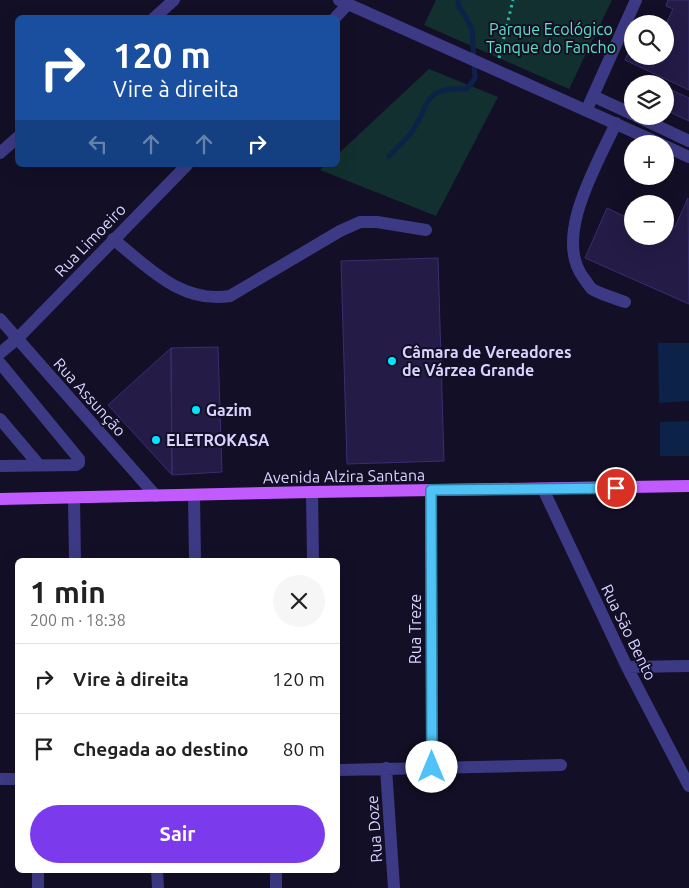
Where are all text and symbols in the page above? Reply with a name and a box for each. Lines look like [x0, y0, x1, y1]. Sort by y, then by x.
map controls [624, 15, 674, 245]
button: search [624, 15, 674, 65]
park label: Parque Ecológico Tanque do Fancho [486, 20, 616, 56]
icon: right [30, 35, 95, 100]
text: 120 m [113, 35, 211, 75]
button: layers [624, 75, 674, 125]
text: Vire à direita [113, 76, 239, 101]
icon: left [84, 130, 112, 158]
icon: ahead [137, 130, 165, 158]
icon: ahead [190, 130, 218, 158]
icon: right [243, 130, 271, 158]
button: + [624, 135, 674, 185]
button: − [624, 195, 674, 245]
street label: Rua Limoeiro [51, 200, 129, 280]
place label: Câmara de Vereadores de Várzea Grande [402, 343, 571, 379]
street label: Rua Assunção [50, 354, 130, 440]
marker: Câmara de Vereadores de Várzea Grande [386, 355, 398, 367]
place label: Gazim [206, 401, 252, 419]
marker: Gazim [190, 404, 202, 416]
place label: ELETROKASA [166, 431, 270, 449]
marker: ELETROKASA [150, 434, 162, 446]
street label: Avenida Alzira Santana [263, 466, 425, 486]
pin [595, 467, 637, 509]
icon: arrive [602, 474, 630, 502]
text: 1 min [30, 575, 106, 609]
button: close [273, 575, 325, 627]
street label: Rua São Bento [598, 581, 660, 683]
street label: Rua Treze [406, 594, 424, 664]
text: 200 m · 18:38 [30, 611, 126, 629]
icon: right [30, 665, 58, 693]
text: Vire à direita [73, 668, 189, 690]
text: 120 m [272, 668, 325, 690]
icon: arrive [30, 735, 58, 763]
text: Chegada ao destino [73, 738, 249, 760]
text: 80 m [283, 738, 325, 760]
position arrow [405, 740, 457, 792]
street label: Rua Doze [363, 795, 385, 863]
button: Sair [30, 805, 325, 863]

